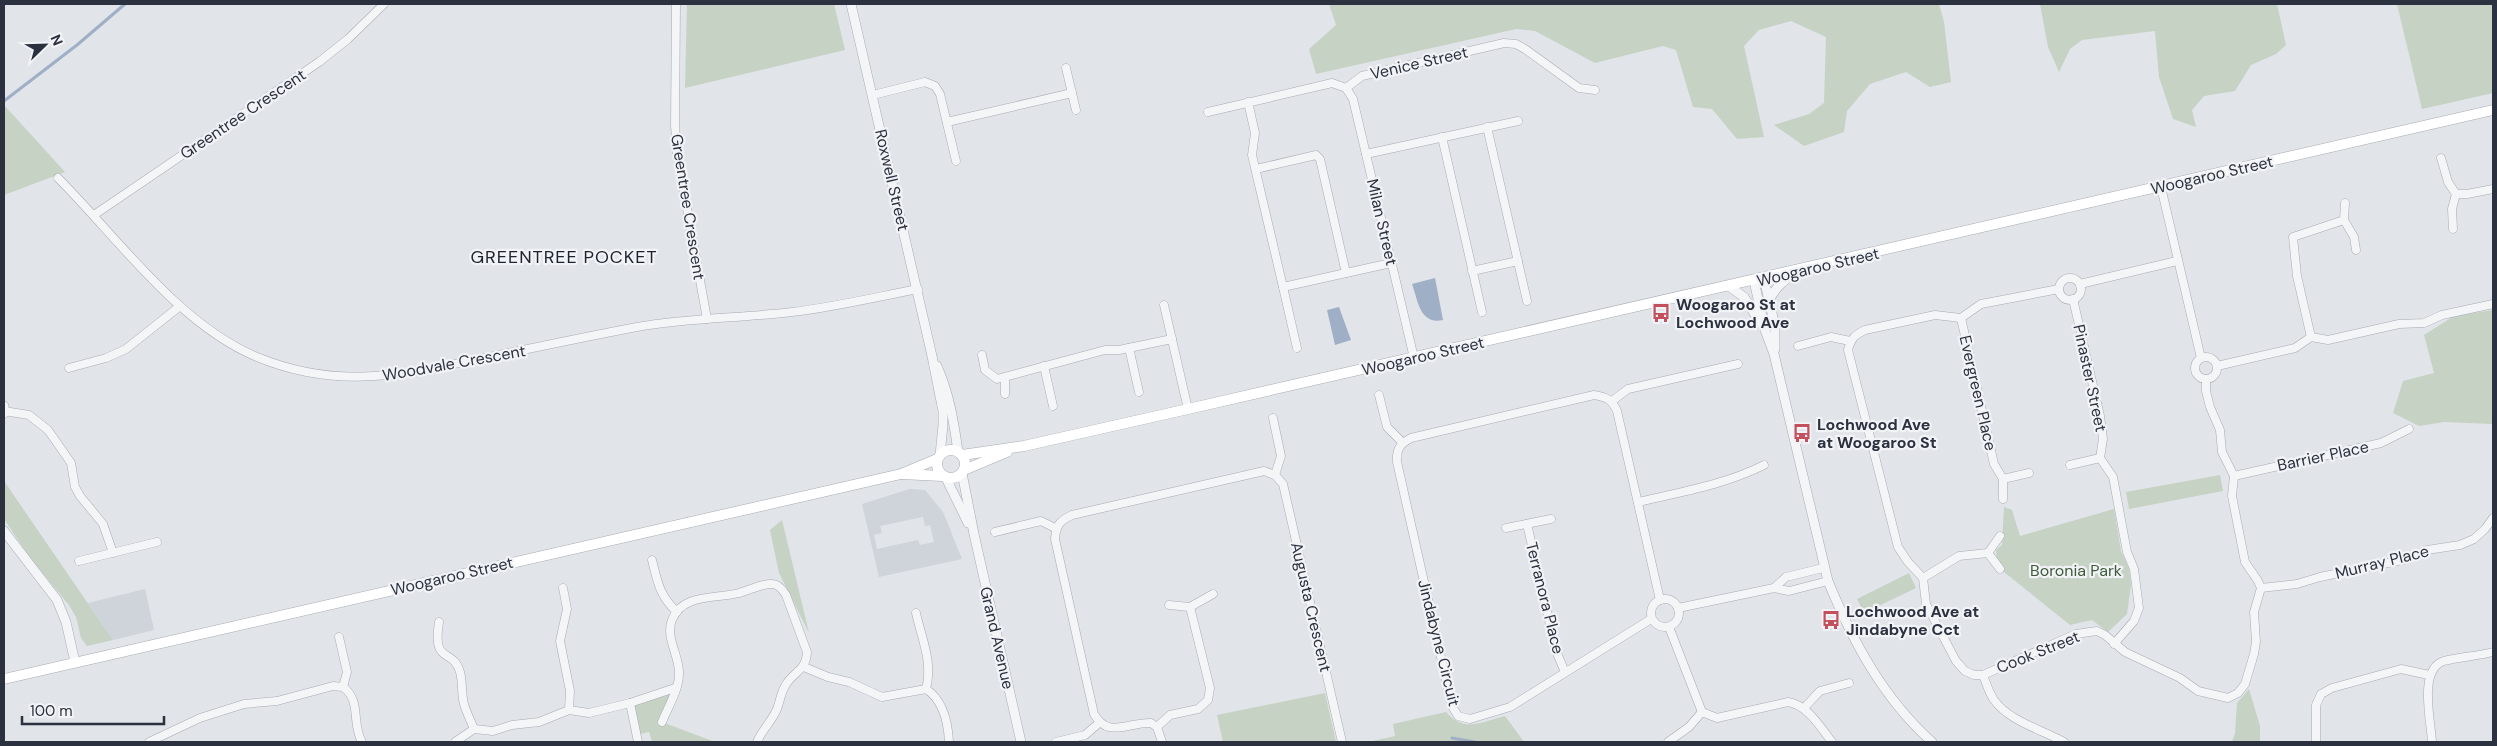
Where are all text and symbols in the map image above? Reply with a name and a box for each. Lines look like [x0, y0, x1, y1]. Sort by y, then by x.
north arrow [20, 20, 70, 70]
text: N [47, 32, 67, 48]
street label: Venice Street [1368, 42, 1470, 84]
street label: Greentree Crescent [176, 64, 310, 164]
street label: Roxwell Street [870, 127, 914, 233]
street label: Greentree Crescent [666, 133, 710, 281]
street label: Woogaroo Street [2149, 151, 2275, 199]
street label: Milan Street [1362, 177, 1402, 267]
street label: Woogaroo Street [1755, 243, 1881, 291]
district label: GREENTREE POCKET [470, 245, 658, 269]
place label: Woogaroo St at Lochwood Ave [1676, 294, 1796, 333]
bus stop icon: Woogaroo St at Lochwood Ave [1650, 302, 1672, 324]
street label: Pinaster Street [2068, 322, 2112, 434]
street label: Woogaroo Street [1360, 332, 1486, 380]
street label: Evergreen Place [1955, 333, 2001, 453]
street label: Woodvale Crescent [381, 340, 527, 386]
place label: Lochwood Ave at Woogaroo St [1817, 414, 1937, 453]
bus stop icon: Lochwood Ave at Woogaroo St [1791, 422, 1813, 444]
street label: Barrier Place [2275, 436, 2371, 476]
street label: Augusta Crescent [1286, 540, 1336, 674]
street label: Terranora Place [1521, 540, 1569, 656]
street label: Murray Place [2333, 540, 2431, 584]
street label: Woogaroo Street [389, 552, 515, 600]
park label: Boronia Park [2030, 560, 2122, 581]
street label: Jindabyne Circuit [1413, 577, 1465, 709]
street label: Grand Avenue [975, 585, 1019, 691]
place label: Lochwood Ave at Jindabyne Cct [1846, 601, 1979, 640]
bus stop icon: Lochwood Ave at Jindabyne Cct [1820, 609, 1842, 631]
street label: Cook Street [1993, 626, 2083, 678]
scale bar [22, 694, 165, 726]
text: 100 m [30, 701, 73, 721]

